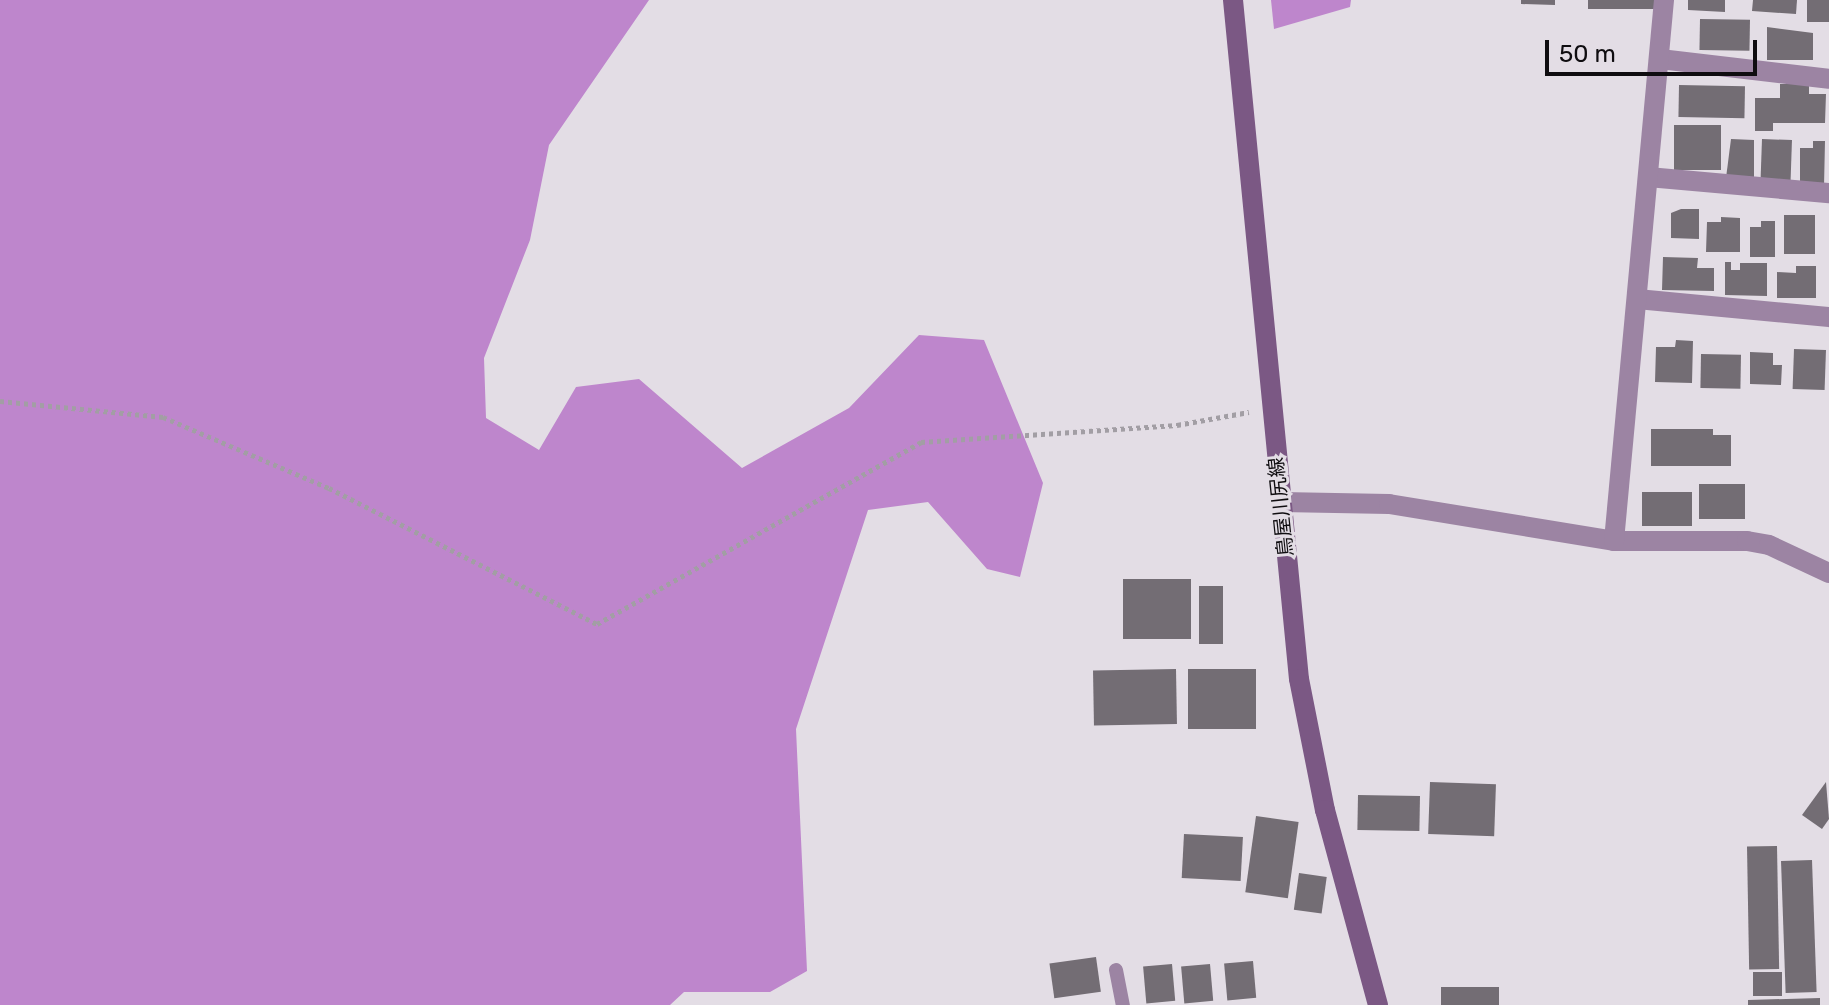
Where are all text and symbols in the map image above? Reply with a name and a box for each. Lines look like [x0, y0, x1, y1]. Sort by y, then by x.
scale bar [1549, 24, 1761, 74]
text: 50 m [1559, 40, 1616, 68]
street label: 鳥屋川尻線 [1264, 456, 1298, 558]

